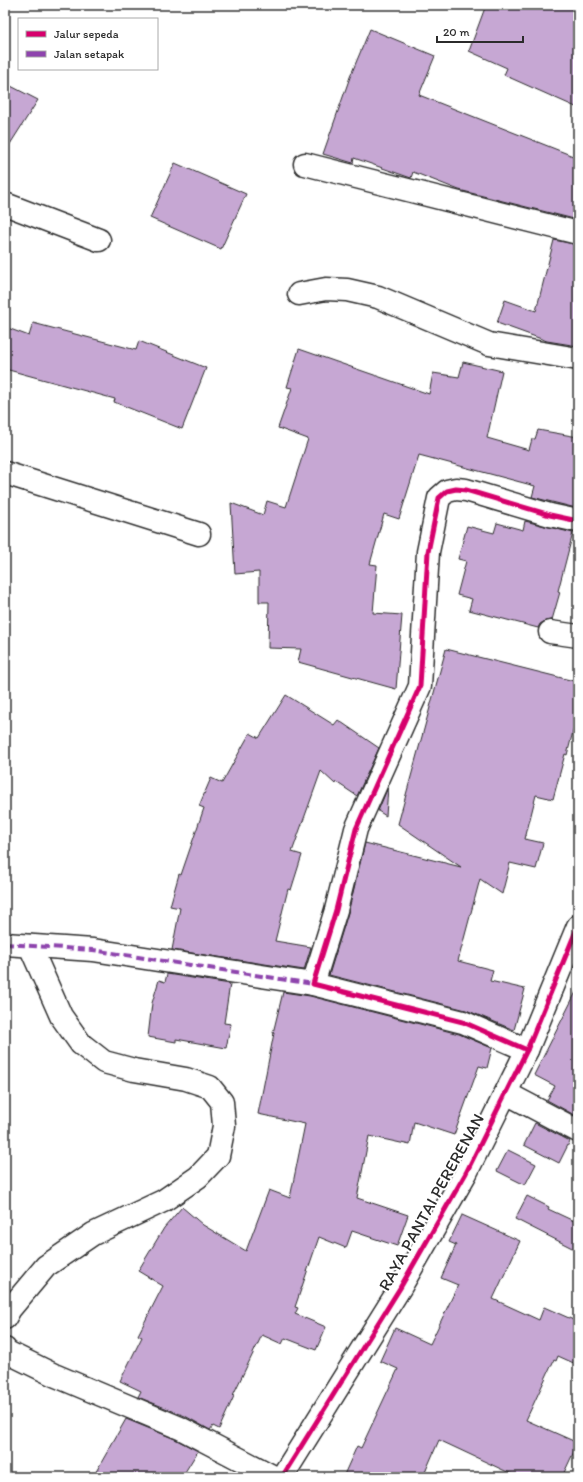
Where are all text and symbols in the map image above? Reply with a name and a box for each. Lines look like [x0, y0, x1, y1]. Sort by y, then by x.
legend [18, 18, 158, 70]
scale bar [437, 18, 523, 44]
text: 20 m [443, 25, 470, 39]
text: Jalur sepeda [54, 27, 119, 41]
text: Jalan setapak [54, 47, 125, 61]
street label: RAYA PANTAI PERERENAN [374, 1110, 488, 1294]

